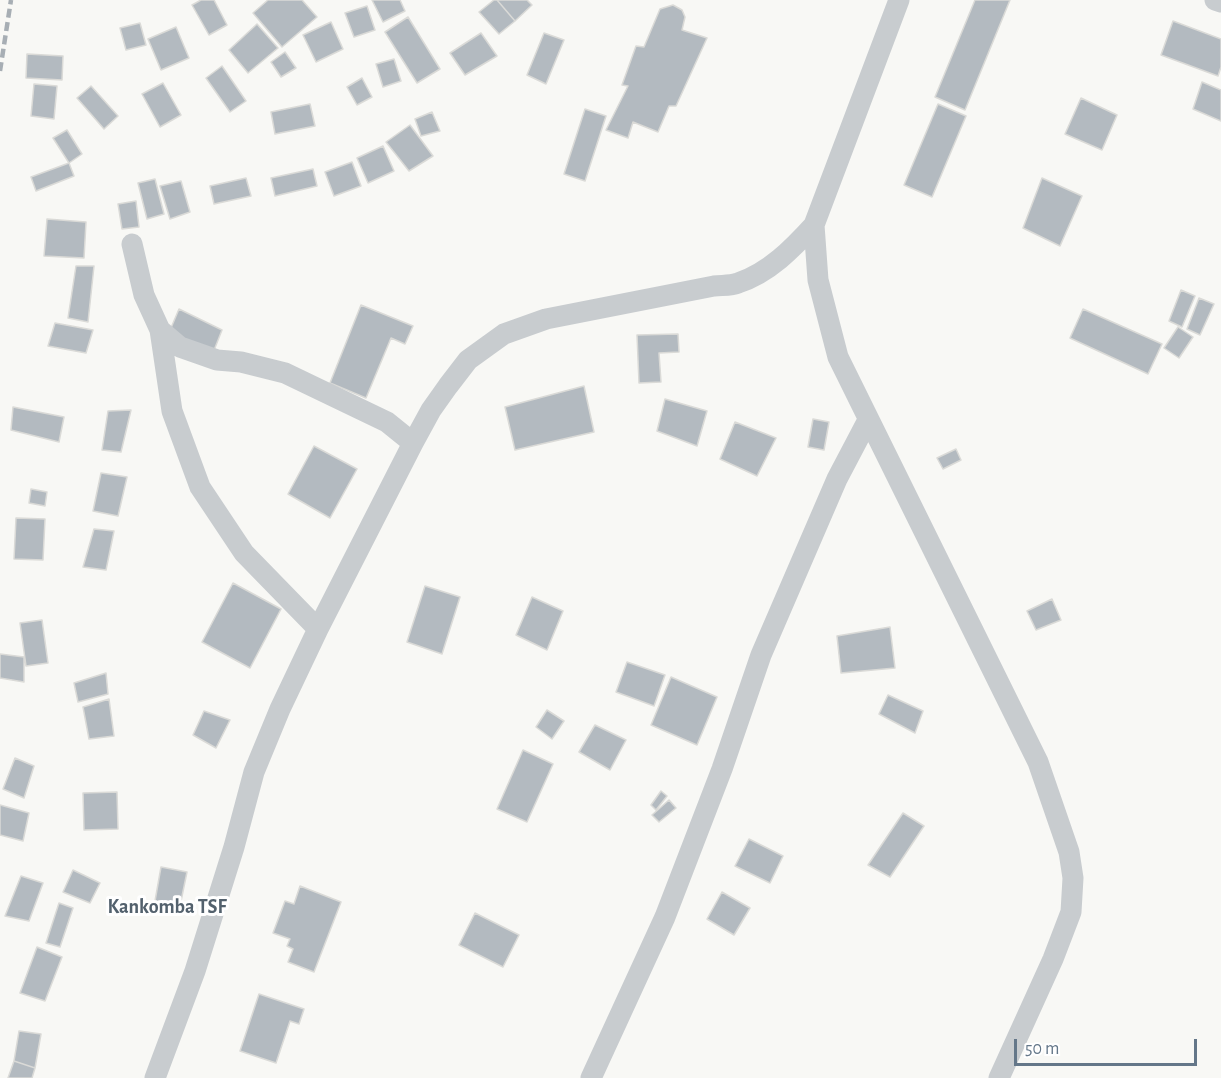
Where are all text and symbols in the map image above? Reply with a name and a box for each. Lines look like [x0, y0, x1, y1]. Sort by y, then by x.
district label: Kankomba TSF [107, 895, 227, 919]
scale bar [1017, 1027, 1200, 1065]
text: 50 m [1025, 1040, 1059, 1058]

